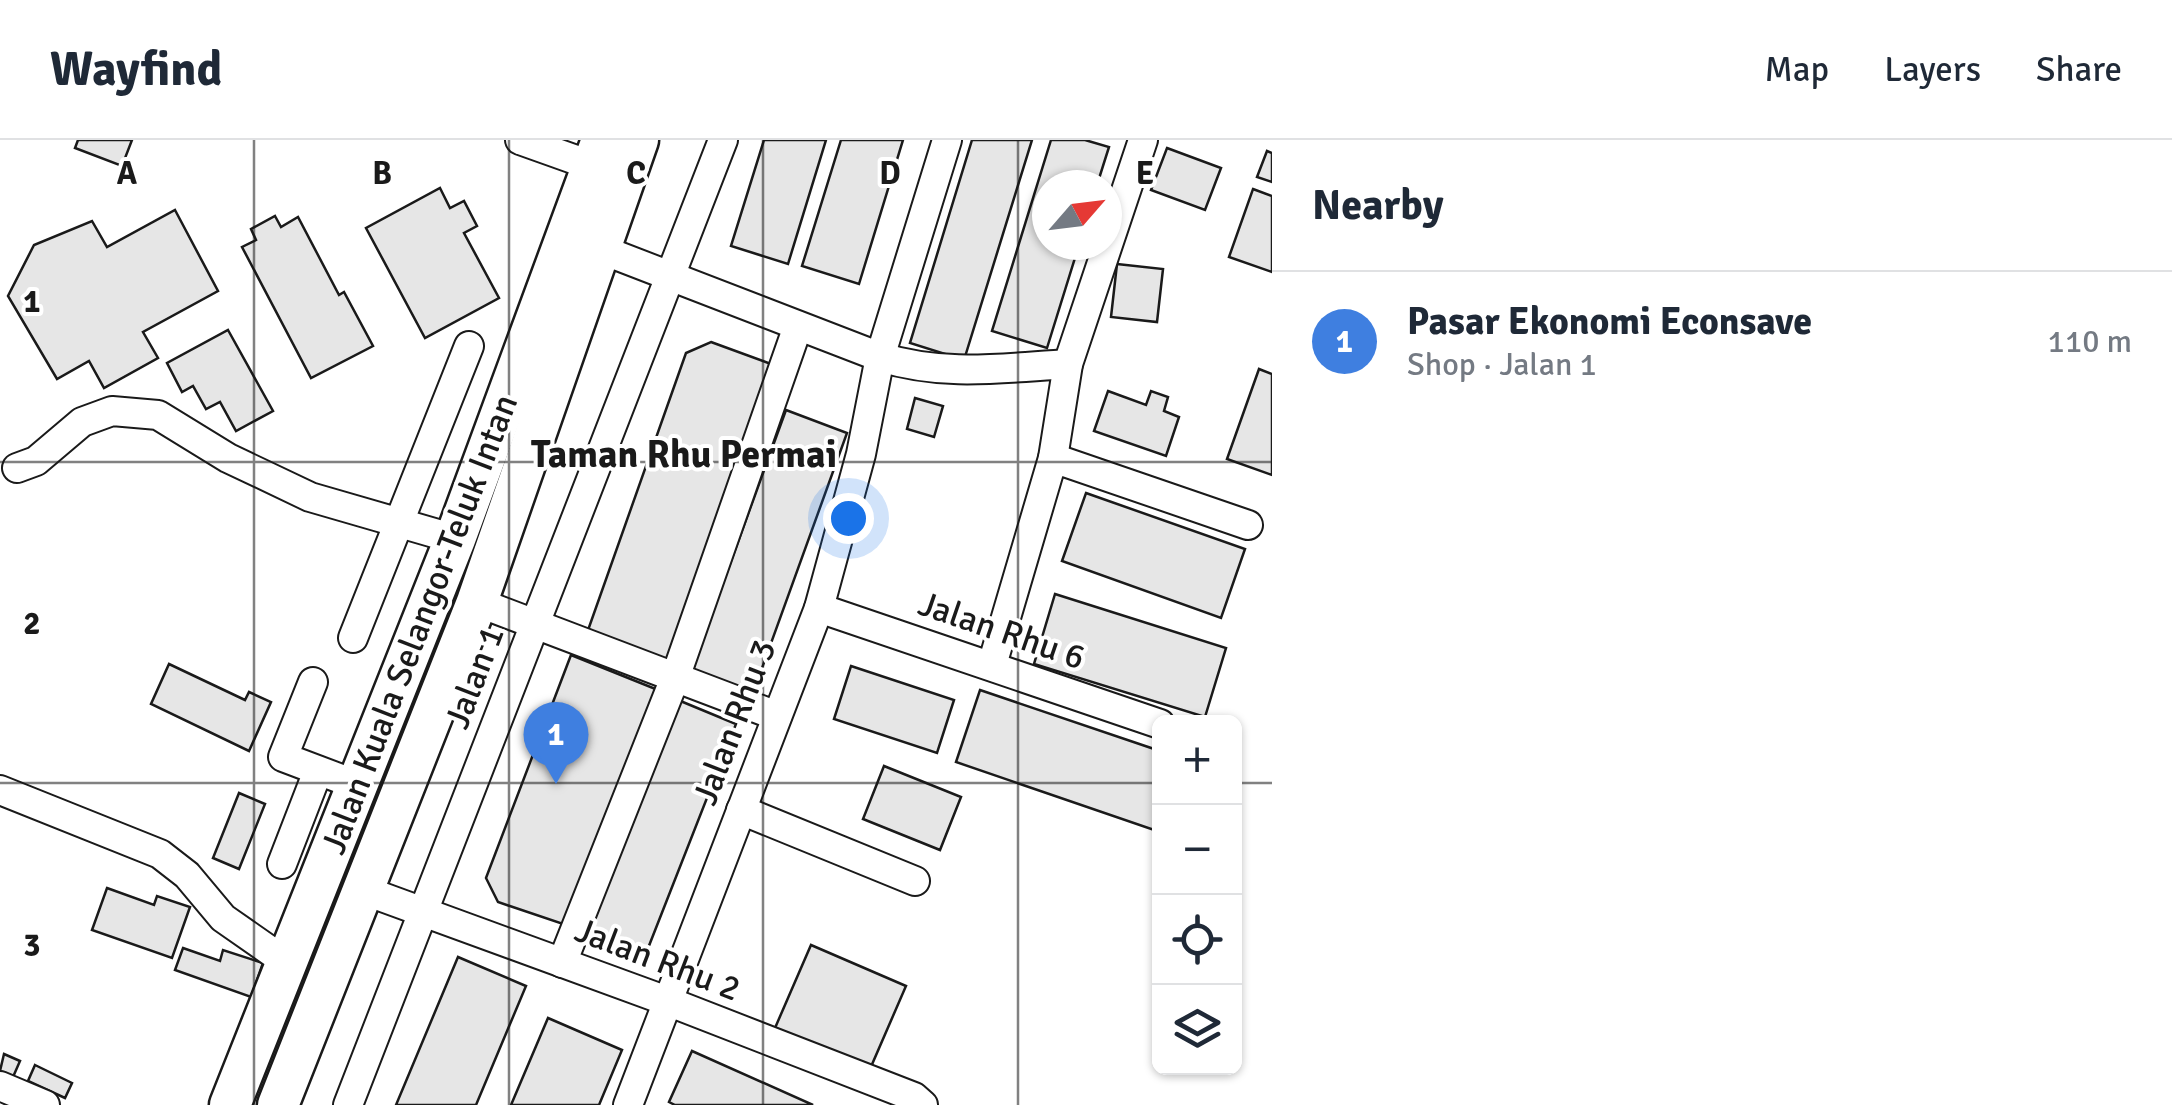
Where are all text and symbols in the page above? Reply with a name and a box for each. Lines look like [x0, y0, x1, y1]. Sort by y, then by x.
text: Wayfind [50, 40, 222, 99]
text: Map [1765, 48, 1829, 91]
text: Layers [1884, 48, 1981, 91]
text: Share [2036, 48, 2122, 91]
text: A [117, 154, 138, 193]
text: B [372, 154, 392, 193]
text: C [626, 154, 646, 193]
text: D [879, 154, 901, 193]
text: E [1136, 154, 1154, 193]
north arrow [1032, 170, 1122, 260]
text: Nearby [1312, 180, 1444, 231]
text: 1 [23, 282, 41, 321]
text: Pasar Ekonomi Econsave [1407, 298, 1812, 345]
text: 1 [1336, 322, 1353, 361]
text: 110 m [2048, 322, 2132, 361]
text: Shop · Jalan 1 [1407, 345, 1597, 384]
street label: Jalan Kuala Selangor-Teluk Intan [312, 388, 527, 860]
district label: Taman Rhu Permai [531, 431, 837, 478]
your location [823, 493, 874, 544]
street label: Jalan Rhu 6 [913, 582, 1091, 679]
text: 2 [23, 604, 41, 643]
street label: Jalan 1 [435, 620, 514, 735]
street label: Jalan Rhu 3 [683, 634, 786, 811]
pin: 1 [524, 702, 588, 784]
map controls [1152, 715, 1242, 1075]
button: + [1152, 715, 1242, 805]
button: − [1152, 805, 1242, 895]
button: locate [1152, 895, 1242, 985]
street label: Jalan Rhu 2 [569, 908, 746, 1011]
text: 3 [23, 926, 41, 965]
button: layers [1152, 985, 1242, 1075]

